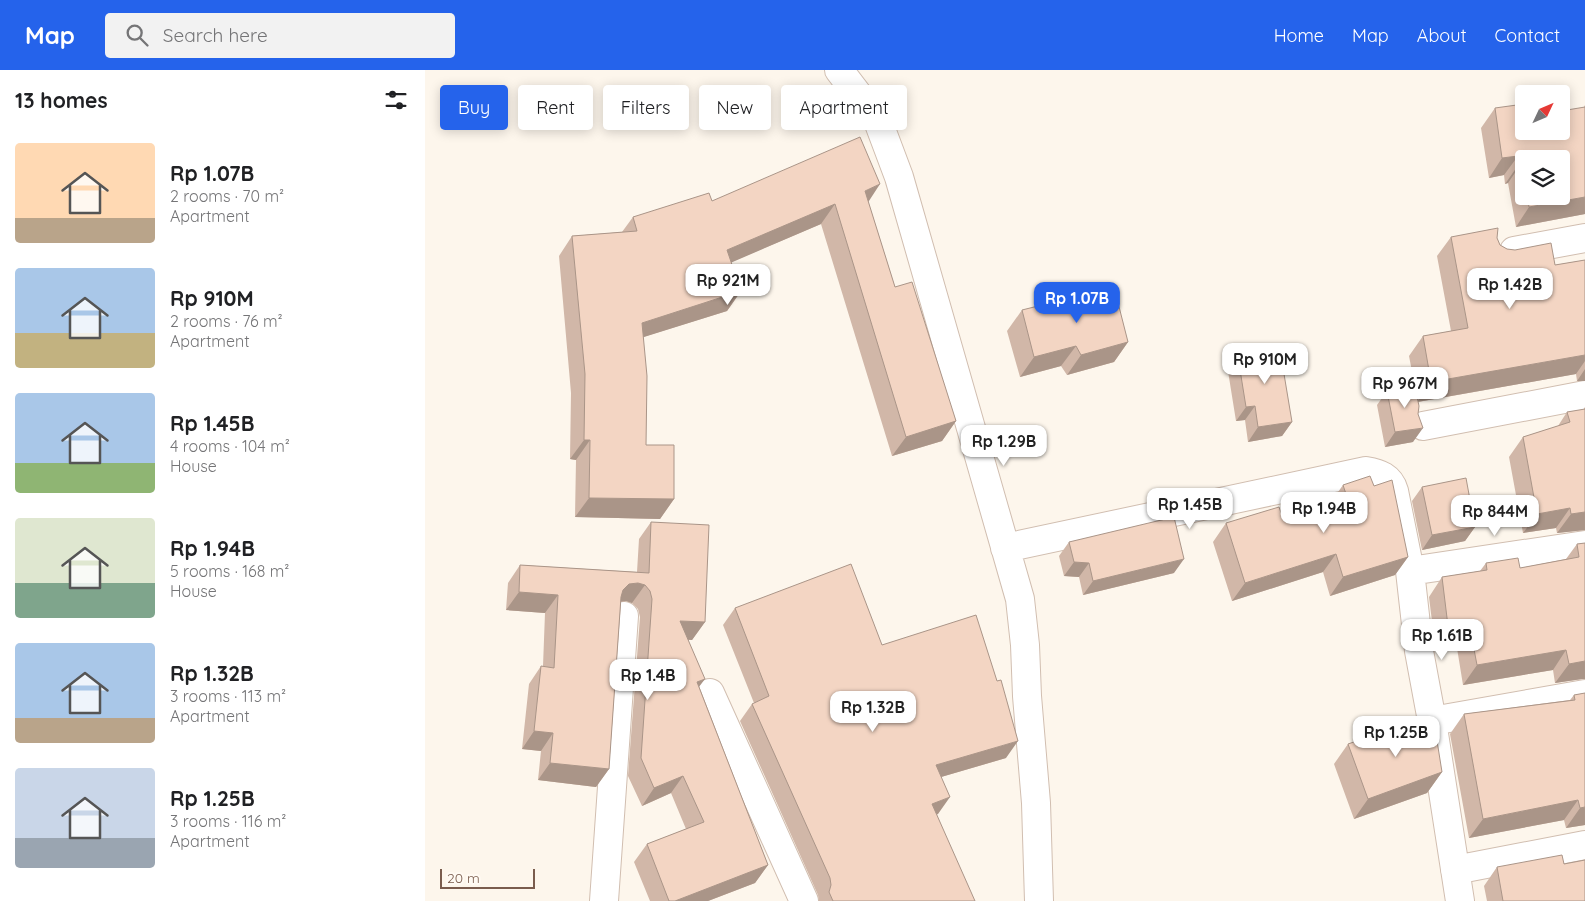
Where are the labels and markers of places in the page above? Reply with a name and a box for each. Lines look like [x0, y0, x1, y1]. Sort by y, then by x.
pin: Rp 921M [682, 264, 774, 306]
pin: Rp 1.42B [1458, 268, 1562, 310]
pin: Rp 1.07B [1025, 282, 1129, 324]
pin: Rp 910M [1219, 342, 1311, 385]
pin: Rp 967M [1359, 366, 1451, 409]
pin: Rp 1.29B [952, 424, 1056, 467]
pin: Rp 1.45B [1138, 488, 1242, 530]
pin: Rp 1.94B [1272, 492, 1376, 534]
pin: Rp 844M [1449, 494, 1541, 537]
pin: Rp 1.61B [1390, 618, 1494, 661]
pin: Rp 1.4B [602, 658, 694, 701]
pin: Rp 1.32B [821, 690, 925, 733]
pin: Rp 1.25B [1344, 716, 1448, 758]

